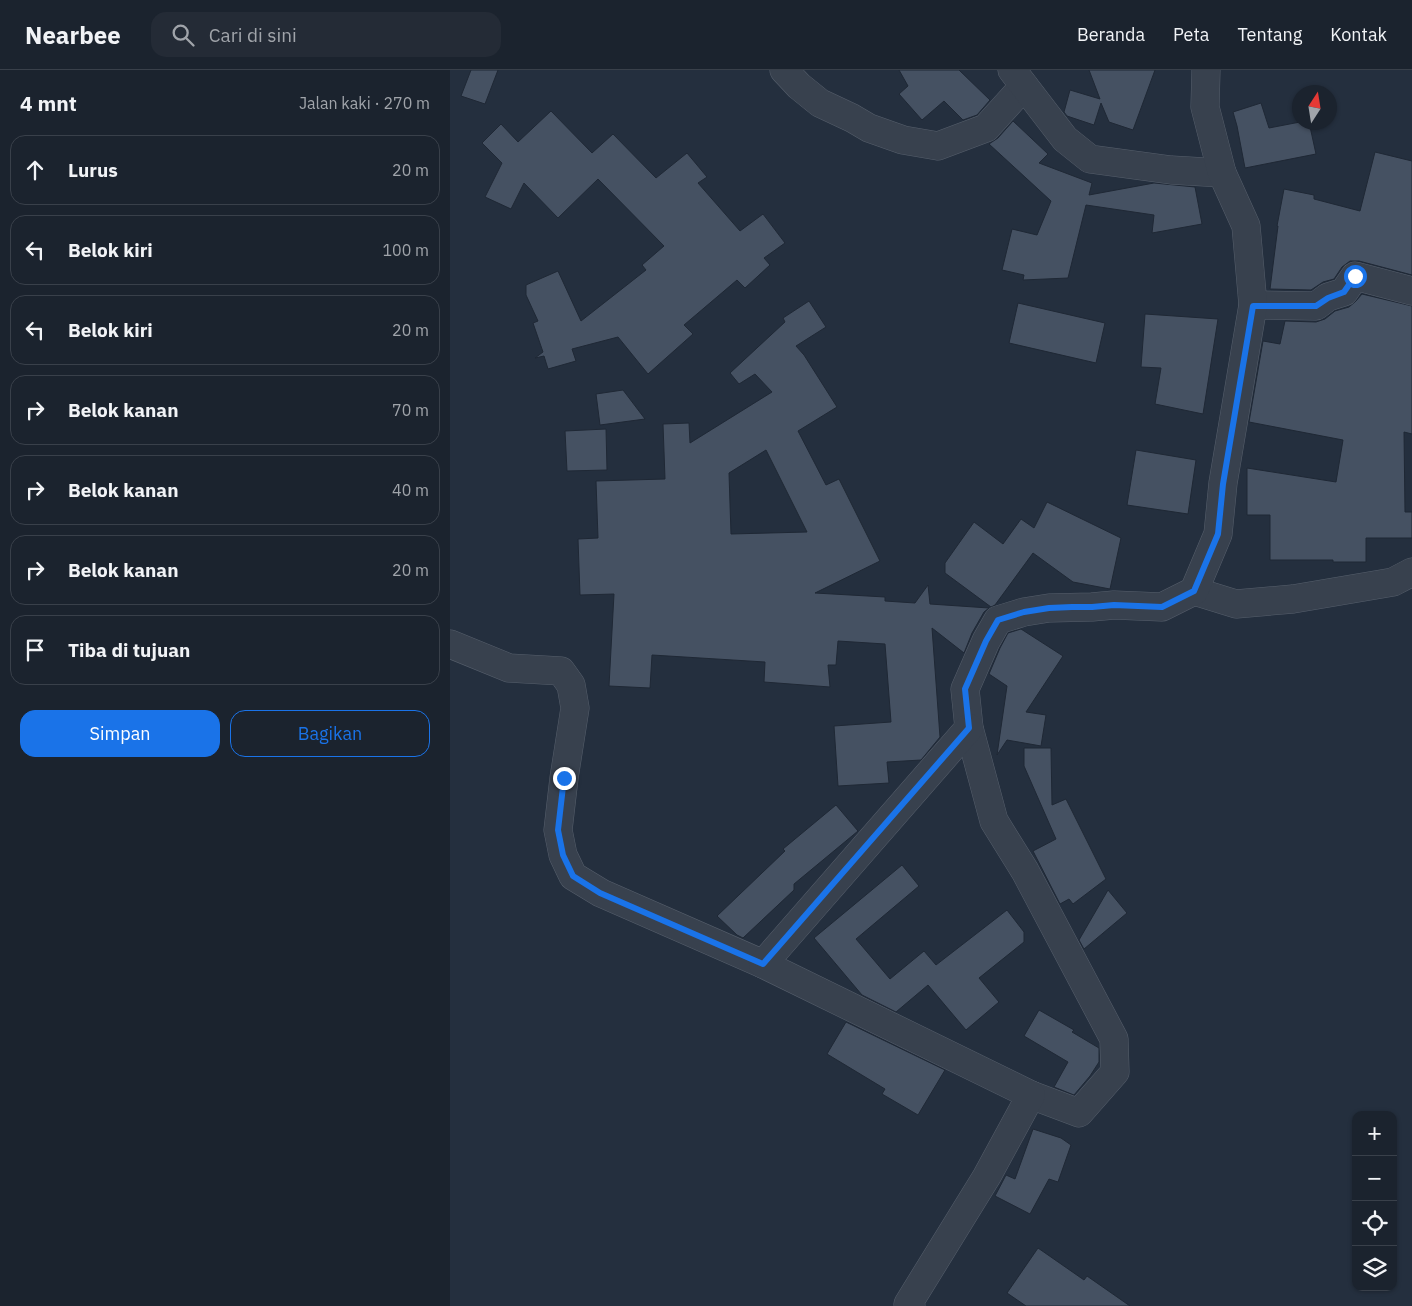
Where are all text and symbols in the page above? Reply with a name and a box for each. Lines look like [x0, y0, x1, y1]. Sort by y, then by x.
search box [151, 12, 501, 57]
text: Nearbee [25, 19, 121, 51]
icon: search [169, 21, 197, 49]
text: Cari di sini [209, 23, 297, 47]
text: Beranda [1077, 23, 1145, 46]
text: Peta [1173, 23, 1209, 46]
text: Tentang [1237, 23, 1302, 46]
text: Kontak [1330, 23, 1387, 46]
north arrow [1292, 85, 1337, 130]
text: 4 mnt [20, 89, 77, 117]
text: Jalan kaki · 270 m [299, 93, 430, 113]
icon: ahead [21, 156, 49, 184]
text: Lurus [68, 158, 118, 182]
text: 20 m [392, 160, 429, 180]
icon: left [21, 236, 49, 264]
text: Belok kiri [68, 238, 153, 262]
text: 100 m [382, 240, 429, 260]
route start [1344, 265, 1367, 288]
icon: left [21, 316, 49, 344]
text: Belok kiri [68, 318, 153, 342]
text: 20 m [392, 320, 429, 340]
icon: right [21, 396, 49, 424]
text: Belok kanan [68, 398, 179, 422]
text: 70 m [392, 400, 429, 420]
icon: right [21, 476, 49, 504]
text: Belok kanan [68, 478, 179, 502]
text: 40 m [392, 480, 429, 500]
icon: right [21, 556, 49, 584]
text: Belok kanan [68, 558, 179, 582]
text: 20 m [392, 560, 429, 580]
icon: arrive [21, 636, 49, 664]
text: Tiba di tujuan [68, 638, 190, 662]
button: Simpan [20, 710, 220, 757]
button: Bagikan [230, 710, 430, 757]
route end [553, 767, 576, 790]
map controls [1352, 1111, 1397, 1291]
button: + [1352, 1111, 1397, 1156]
button: − [1352, 1156, 1397, 1201]
button: locate [1352, 1201, 1397, 1246]
button: layers [1352, 1246, 1397, 1291]

